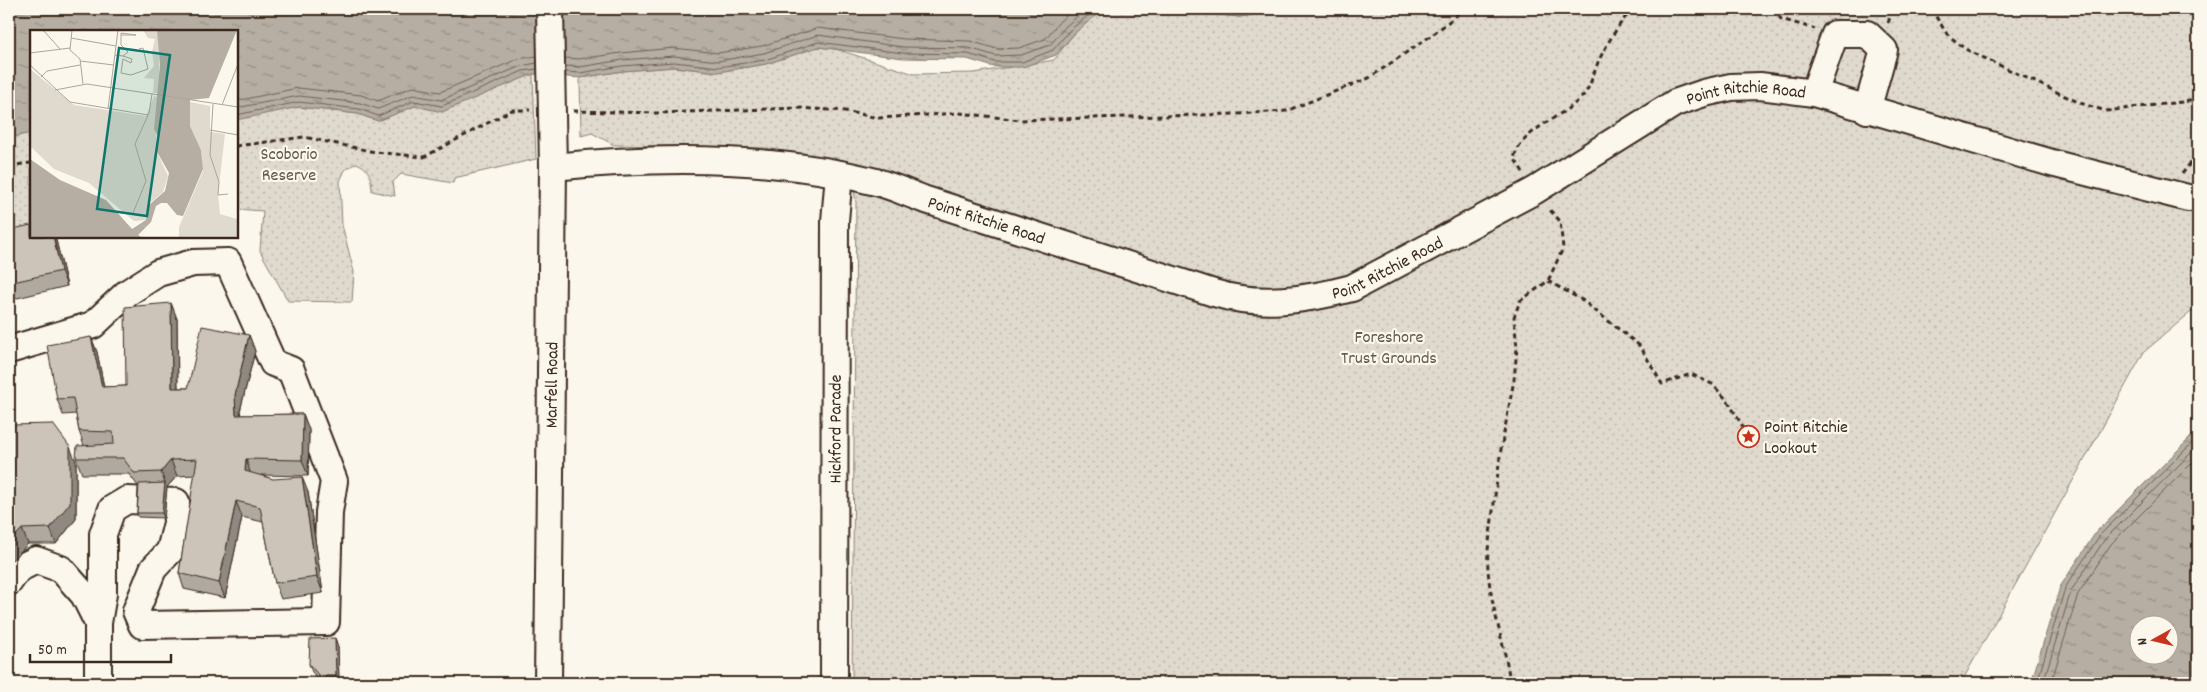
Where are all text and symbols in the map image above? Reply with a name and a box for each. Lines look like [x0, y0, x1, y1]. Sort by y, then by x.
inset map [30, 30, 238, 238]
street label: Point Ritchie Road [1683, 76, 1807, 113]
park label: Scoborio Reserve [261, 143, 317, 189]
street label: Point Ritchie Road [924, 191, 1048, 253]
street label: Point Ritchie Road [1330, 232, 1448, 308]
park label: Foreshore Trust Grounds [1341, 326, 1437, 372]
street label: Marfell Road [540, 342, 566, 428]
street label: Hickford Parade [824, 374, 850, 484]
place label: Point Ritchie Lookout [1764, 416, 1848, 462]
place icon: Point Ritchie Lookout [1736, 424, 1760, 448]
north arrow [2130, 614, 2180, 664]
scale bar [30, 632, 171, 664]
text: N [2133, 637, 2153, 646]
text: 50 m [38, 640, 67, 662]

